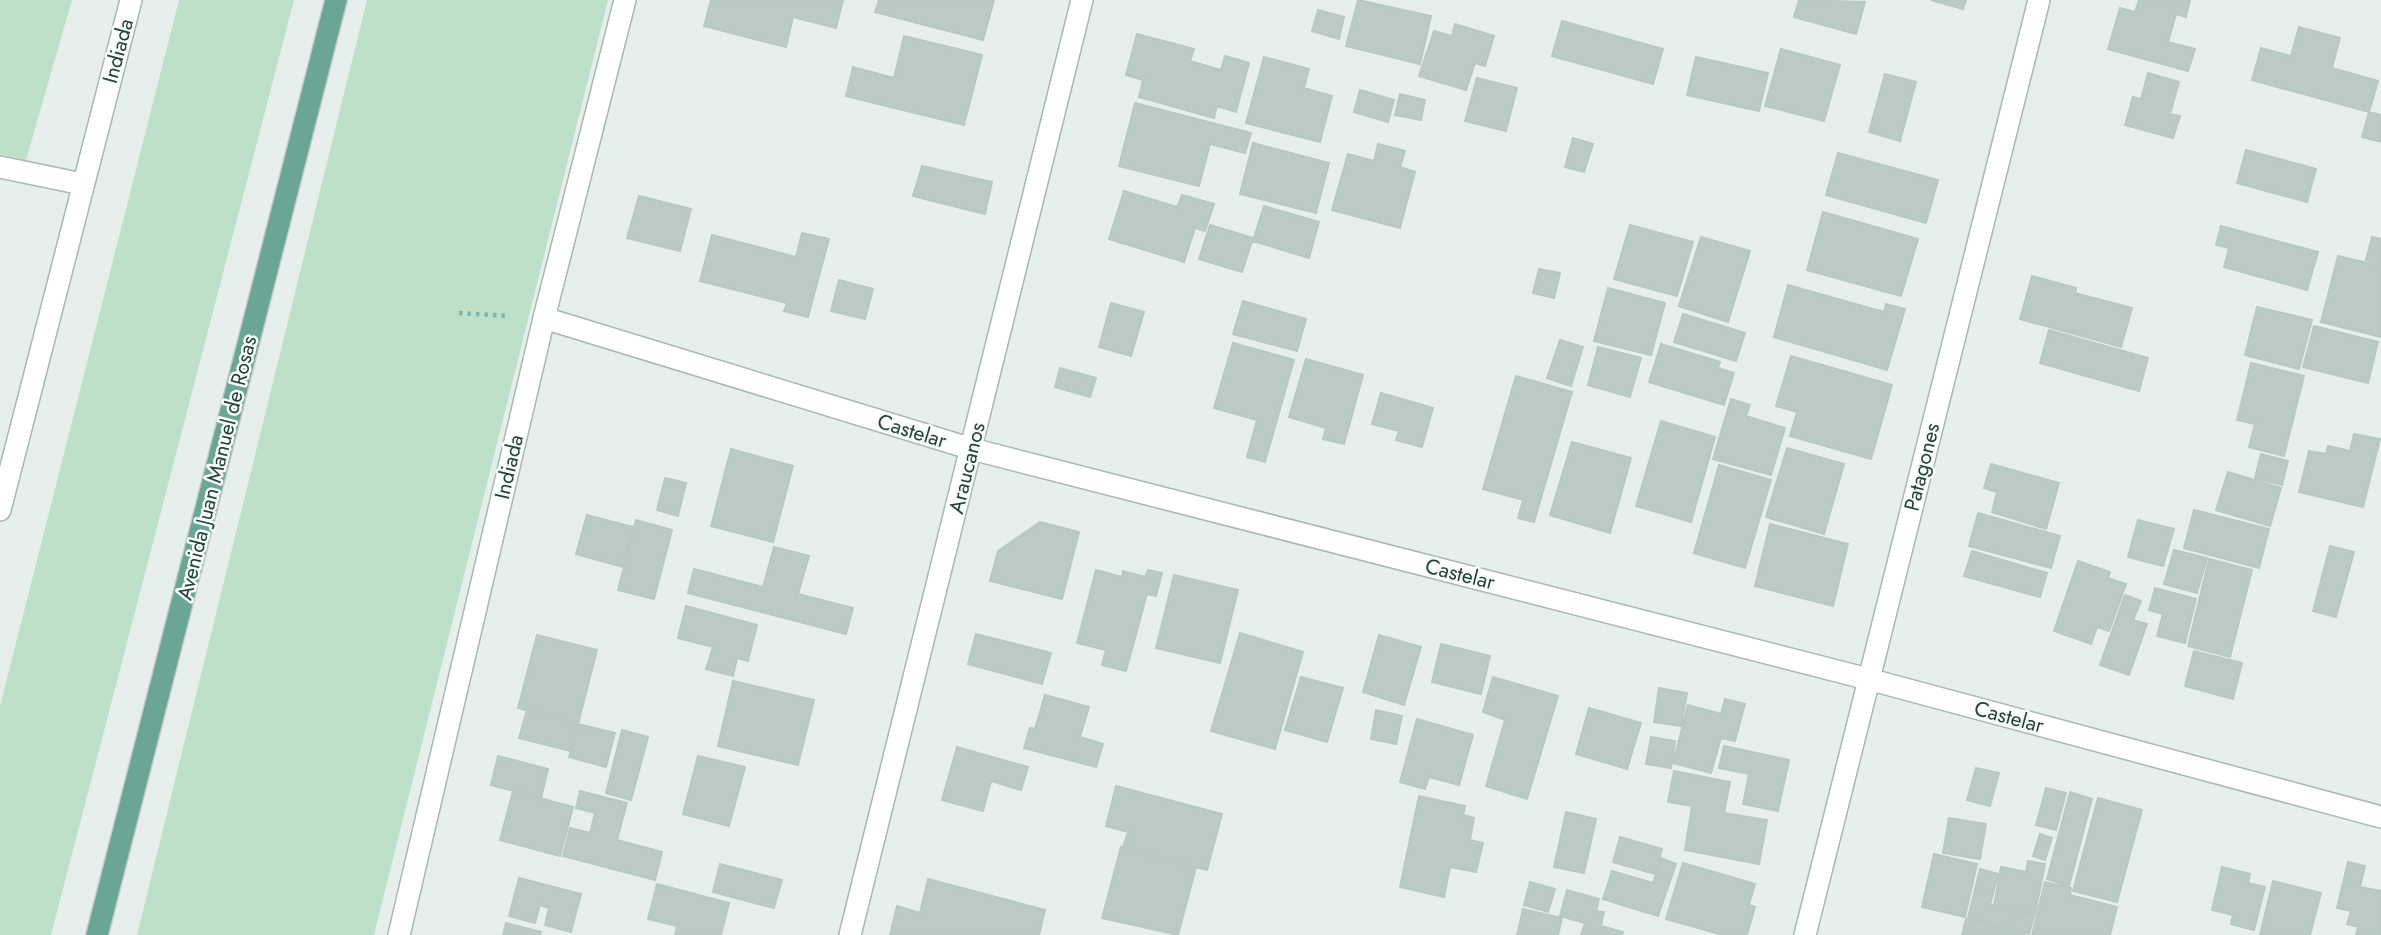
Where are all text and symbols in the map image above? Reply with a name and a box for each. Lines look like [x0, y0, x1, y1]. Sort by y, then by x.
street label: Indiada [95, 15, 141, 87]
street label: Avenida Juan Manuel de Rosas [170, 333, 264, 603]
street label: Castelar [874, 406, 951, 456]
street label: Araucanos [941, 419, 993, 517]
street label: Patagones [1897, 420, 1947, 514]
street label: Indiada [487, 432, 531, 502]
street label: Castelar [1422, 551, 1499, 597]
street label: Castelar [1971, 693, 2048, 741]

